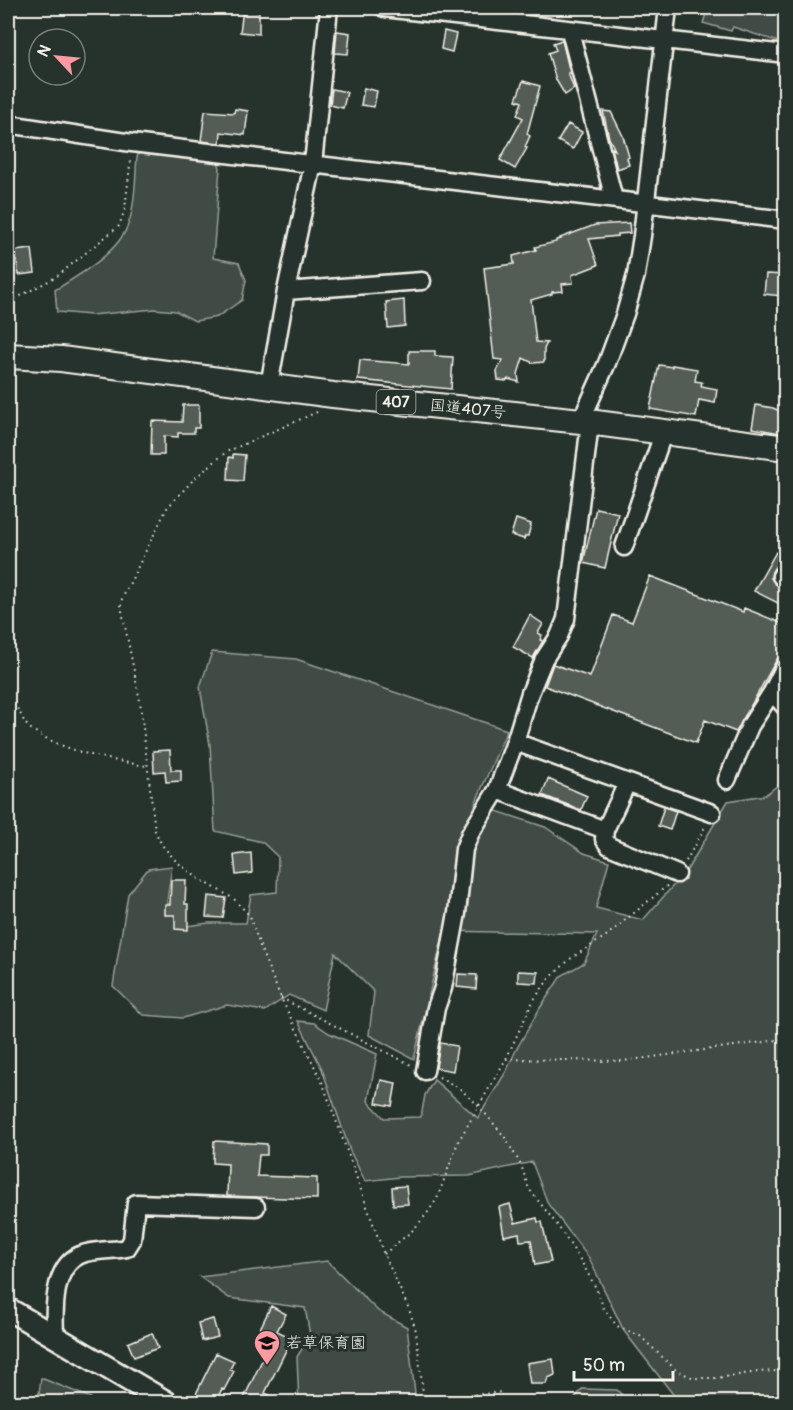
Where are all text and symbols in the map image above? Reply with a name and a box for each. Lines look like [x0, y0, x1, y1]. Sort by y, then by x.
north arrow [27, 27, 87, 87]
text: N [33, 41, 56, 60]
road number: 407 [376, 390, 416, 414]
street label: 国道407号 [429, 395, 507, 423]
school or university icon: 若草保育園 [252, 1328, 282, 1366]
place label: 若草保育園 [286, 1333, 366, 1353]
scale bar [574, 1344, 673, 1382]
text: 50 m [583, 1354, 625, 1377]

